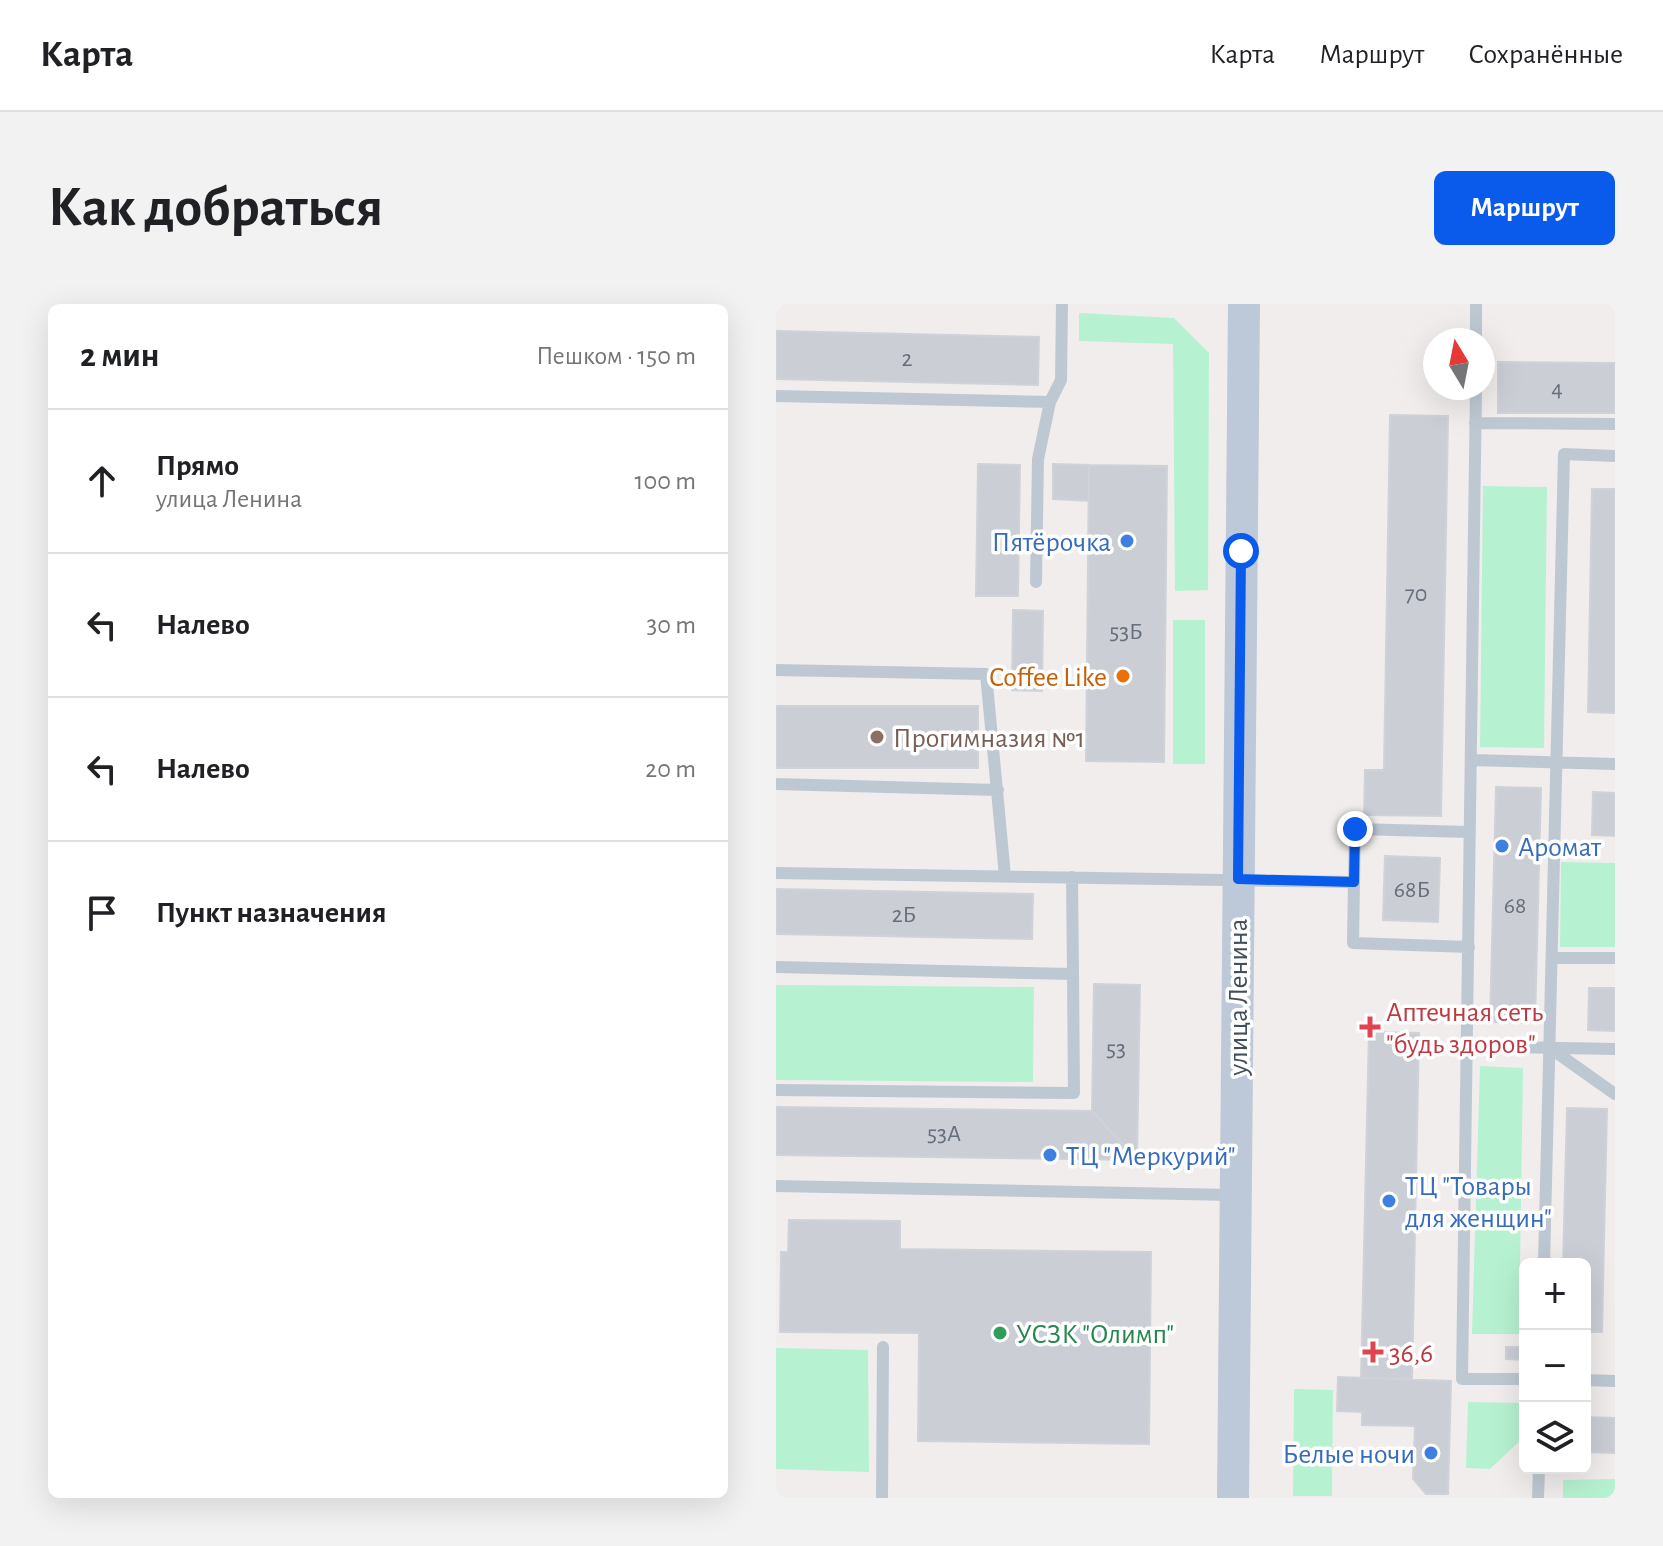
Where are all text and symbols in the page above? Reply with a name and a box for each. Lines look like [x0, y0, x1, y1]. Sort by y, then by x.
text: Карта [40, 36, 133, 74]
text: Карта [1209, 41, 1275, 69]
text: Маршрут [1319, 41, 1424, 69]
text: Сохранённые [1468, 41, 1623, 69]
button: Маршрут [1434, 171, 1615, 245]
text: Как добраться [48, 180, 383, 236]
north arrow [1423, 328, 1495, 400]
text: 2 мин [80, 339, 160, 373]
text: Пешком · 150 m [536, 343, 696, 369]
house number: 2 [902, 347, 913, 371]
house number: 4 [1551, 377, 1563, 401]
text: Прямо [156, 451, 239, 481]
icon: ahead [80, 459, 124, 503]
text: 100 m [635, 468, 696, 494]
text: улица Ленина [156, 486, 302, 512]
place label: Пятёрочка [992, 529, 1111, 557]
marker: Пятёрочка [1118, 532, 1136, 550]
route start [1223, 533, 1259, 569]
house number: 70 [1405, 582, 1427, 606]
icon: left [80, 603, 124, 647]
text: Налево [156, 610, 250, 640]
text: 30 m [646, 612, 696, 638]
house number: 53Б [1109, 620, 1143, 644]
place label: Coffee Like [989, 664, 1107, 692]
marker: Coffee Like [1114, 667, 1132, 685]
place label: Прогимназия №1 [893, 725, 1085, 753]
marker: Прогимназия №1 [868, 728, 886, 746]
icon: left [80, 747, 124, 791]
text: Налево [156, 754, 250, 784]
text: 20 m [645, 756, 696, 782]
route end [1337, 811, 1373, 847]
place label: Аромат [1518, 834, 1602, 862]
marker: Аромат [1493, 837, 1511, 855]
house number: 68Б [1394, 878, 1430, 902]
icon: arrive [80, 891, 124, 935]
house number: 68 [1504, 894, 1526, 918]
text: Пункт назначения [156, 898, 387, 928]
house number: 2Б [892, 903, 916, 927]
street label: улица Ленина [1225, 918, 1253, 1077]
place label: Аптечная сеть "будь здоров" [1386, 999, 1543, 1059]
marker: Аптечная сеть "будь здоров" [1361, 1018, 1379, 1036]
house number: 53 [1106, 1037, 1126, 1061]
house number: 53А [927, 1122, 961, 1146]
place label: ТЦ "Меркурий" [1066, 1143, 1236, 1171]
marker: ТЦ "Меркурий" [1041, 1146, 1059, 1164]
place label: ТЦ "Товары для женщин" [1405, 1173, 1552, 1233]
marker: ТЦ "Товары для женщин" [1380, 1192, 1398, 1210]
map controls [1519, 1258, 1591, 1474]
button: + [1519, 1258, 1591, 1330]
place label: УСЗК "Олимп" [1016, 1321, 1174, 1349]
marker: УСЗК "Олимп" [991, 1324, 1009, 1342]
button: − [1519, 1330, 1591, 1402]
place label: 36,6 [1389, 1340, 1433, 1368]
marker: 36,6 [1364, 1343, 1382, 1361]
button: layers [1519, 1402, 1591, 1474]
place label: Белые ночи [1283, 1441, 1415, 1469]
marker: Белые ночи [1422, 1444, 1440, 1462]

